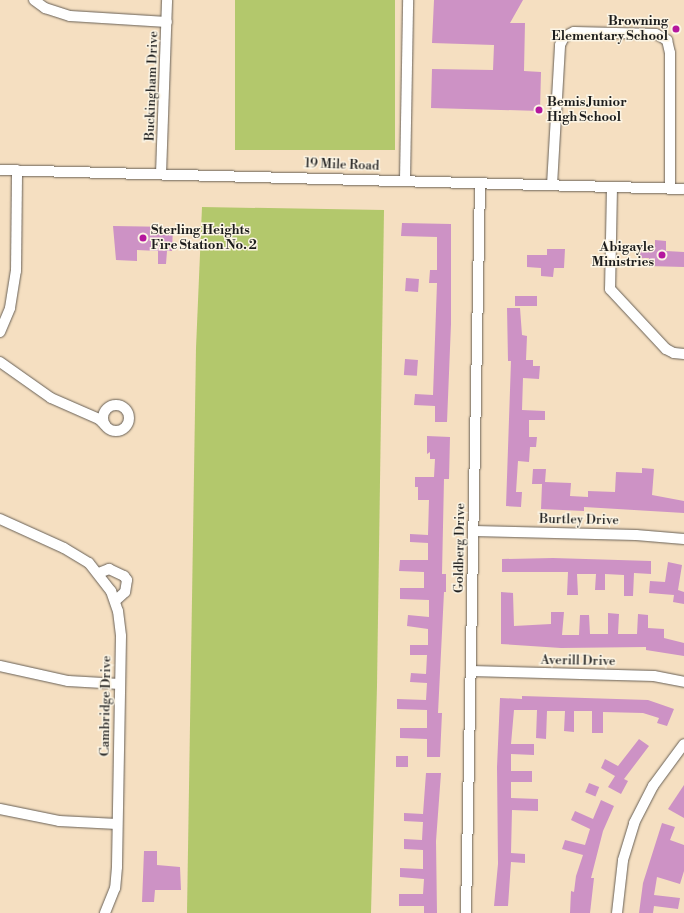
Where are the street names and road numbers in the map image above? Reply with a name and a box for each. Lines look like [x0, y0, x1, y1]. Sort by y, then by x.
street label: Buckingham Drive [142, 31, 162, 141]
street label: 19 Mile Road [304, 156, 380, 174]
street label: Goldberg Drive [451, 503, 469, 593]
street label: Burtley Drive [539, 512, 619, 528]
street label: Averill Drive [540, 653, 616, 669]
street label: Cambridge Drive [97, 655, 115, 757]

